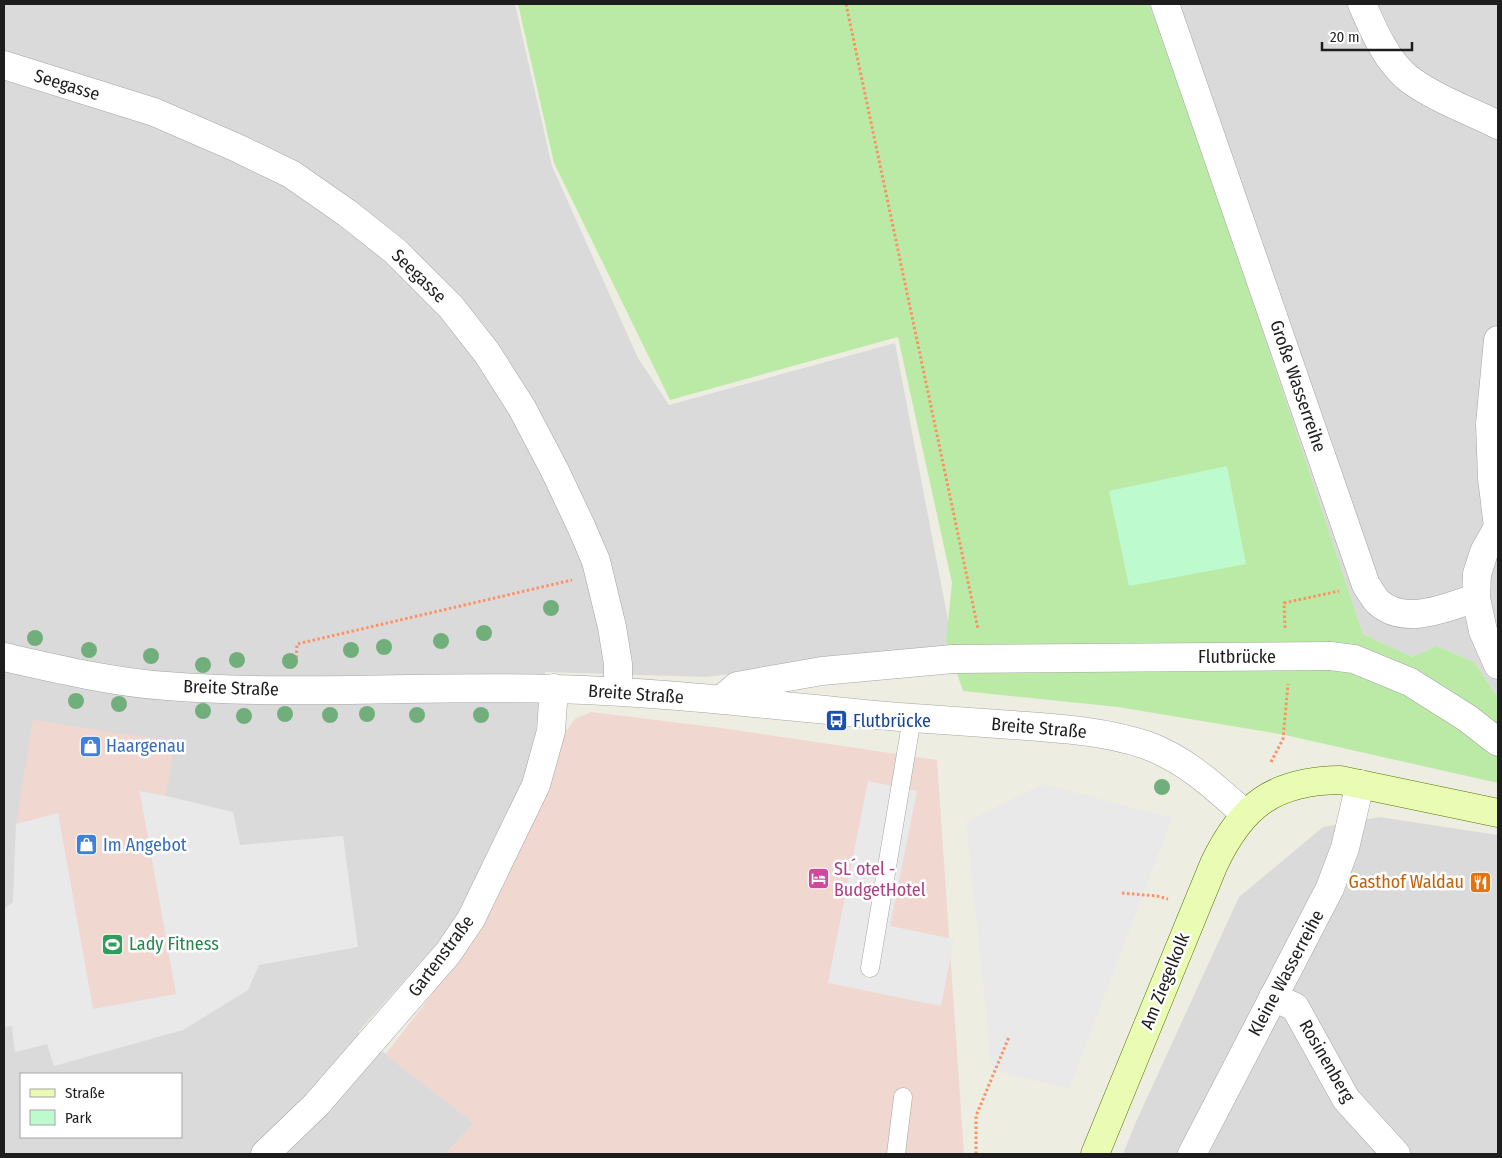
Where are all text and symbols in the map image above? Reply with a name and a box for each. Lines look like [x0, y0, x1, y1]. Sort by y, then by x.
scale bar [1322, 20, 1412, 52]
text: 20 m [1330, 28, 1360, 46]
street label: Seegasse [31, 65, 103, 105]
street label: Seegasse [387, 245, 451, 307]
street label: Große Wasserreihe [1265, 317, 1331, 455]
street label: Flutbrücke [1198, 646, 1276, 668]
street label: Breite Straße [183, 675, 279, 701]
street label: Breite Straße [588, 680, 685, 708]
bus stop icon: Flutbrücke [825, 709, 849, 733]
place label: Flutbrücke [853, 710, 931, 732]
street label: Breite Straße [990, 713, 1088, 743]
shop icon: Haargenau [78, 734, 102, 758]
place label: Haargenau [106, 735, 185, 757]
shop icon: Im Angebot [75, 833, 99, 857]
place label: Im Angebot [103, 834, 187, 856]
place label: SL´otel - BudgetHotel [834, 858, 926, 901]
hotel icon: SL´otel - BudgetHotel [806, 867, 830, 891]
restaurant icon: Gasthof Waldau [1468, 870, 1492, 894]
place label: Gasthof Waldau [1349, 871, 1464, 893]
street label: Kleine Wasserreihe [1243, 906, 1329, 1040]
street label: Gartenstraße [403, 911, 479, 1001]
street label: Am Ziegelkolk [1136, 929, 1195, 1032]
sports icon: Lady Fitness [101, 932, 125, 956]
place label: Lady Fitness [129, 933, 219, 955]
street label: Rosinenberg [1294, 1016, 1360, 1107]
legend [20, 1073, 182, 1138]
text: Straße [65, 1084, 105, 1102]
text: Park [65, 1109, 92, 1127]

